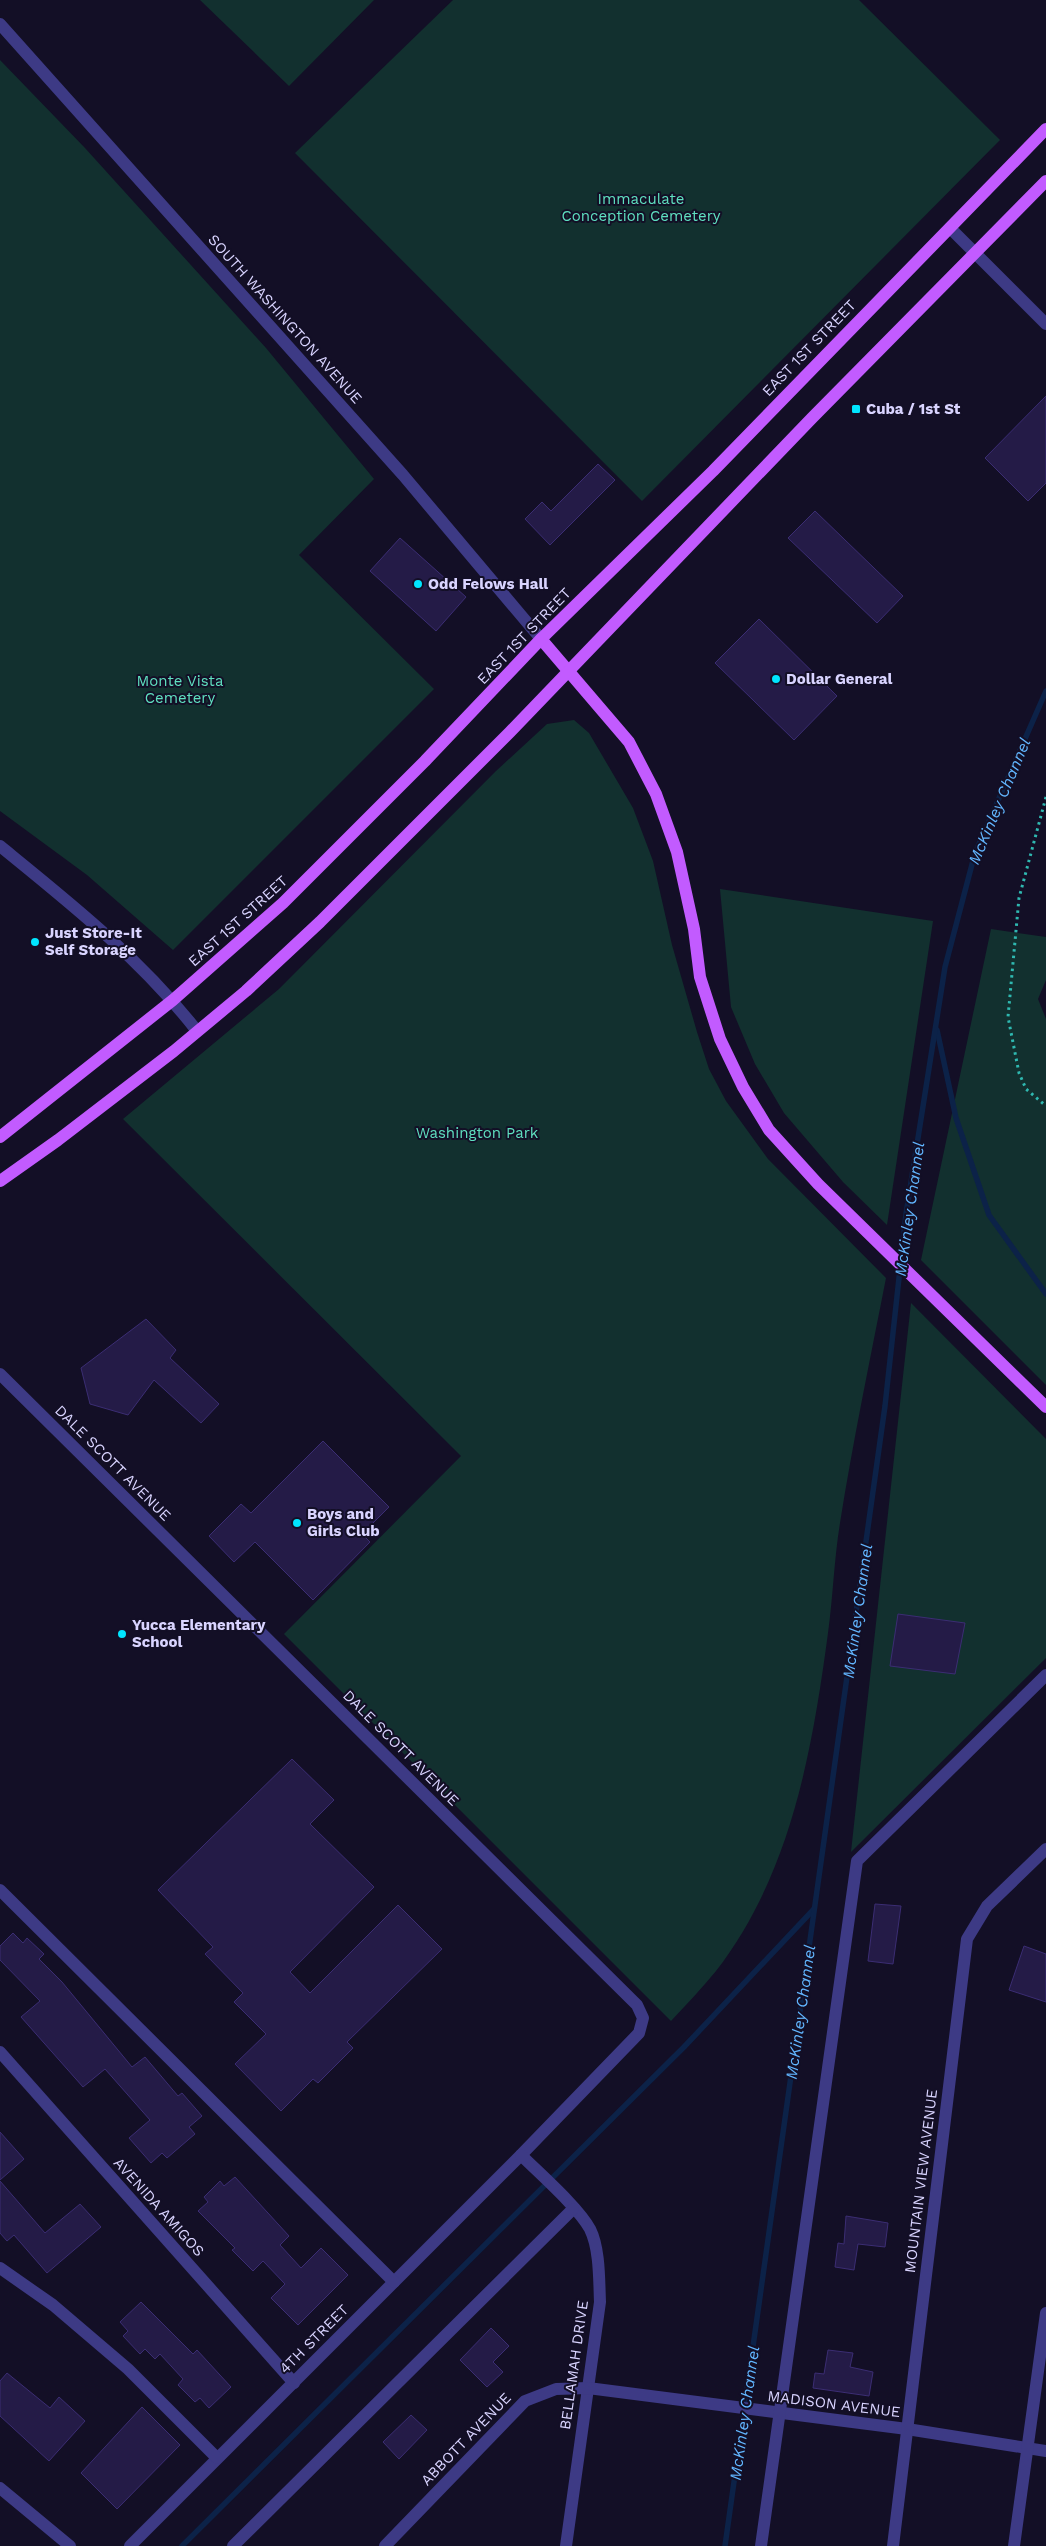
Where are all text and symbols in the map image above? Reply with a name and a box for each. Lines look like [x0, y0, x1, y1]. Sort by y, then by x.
park label: Immaculate Conception Cemetery [561, 190, 721, 225]
street label: SOUTH WASHINGTON AVENUE [204, 231, 366, 407]
street label: EAST 1ST STREET [758, 296, 860, 400]
place label: Cuba / 1st St [866, 400, 961, 418]
marker: Cuba / 1st St [850, 403, 862, 415]
place label: Odd Felows Hall [428, 575, 548, 593]
marker: Odd Felows Hall [412, 578, 424, 590]
street label: EAST 1ST STREET [473, 584, 575, 688]
place label: Dollar General [786, 670, 892, 688]
park label: Monte Vista Cemetery [137, 672, 224, 707]
marker: Dollar General [770, 673, 782, 685]
water label: McKinley Channel [964, 735, 1035, 867]
street label: EAST 1ST STREET [185, 872, 291, 970]
place label: Just Store-It Self Storage [45, 924, 142, 959]
marker: Just Store-It Self Storage [29, 936, 41, 948]
park label: Washington Park [416, 1124, 539, 1142]
water label: McKinley Channel [891, 1140, 928, 1278]
street label: DALE SCOTT AVENUE [51, 1401, 175, 1525]
place label: Boys and Girls Club [307, 1505, 380, 1540]
marker: Boys and Girls Club [291, 1517, 303, 1529]
water label: McKinley Channel [839, 1542, 876, 1680]
place label: Yucca Elementary School [132, 1616, 266, 1651]
marker: Yucca Elementary School [116, 1628, 128, 1640]
street label: DALE SCOTT AVENUE [339, 1686, 463, 1810]
water label: McKinley Channel [782, 1943, 819, 2081]
street label: MOUNTAIN VIEW AVENUE [901, 2088, 941, 2274]
street label: AVENIDA AMIGOS [110, 2154, 208, 2260]
street label: BELLAMAH DRIVE [556, 2299, 592, 2431]
street label: 4TH STREET [276, 2301, 352, 2377]
water label: McKinley Channel [726, 2344, 763, 2482]
street label: MADISON AVENUE [766, 2387, 902, 2421]
street label: ABBOTT AVENUE [417, 2389, 515, 2489]

